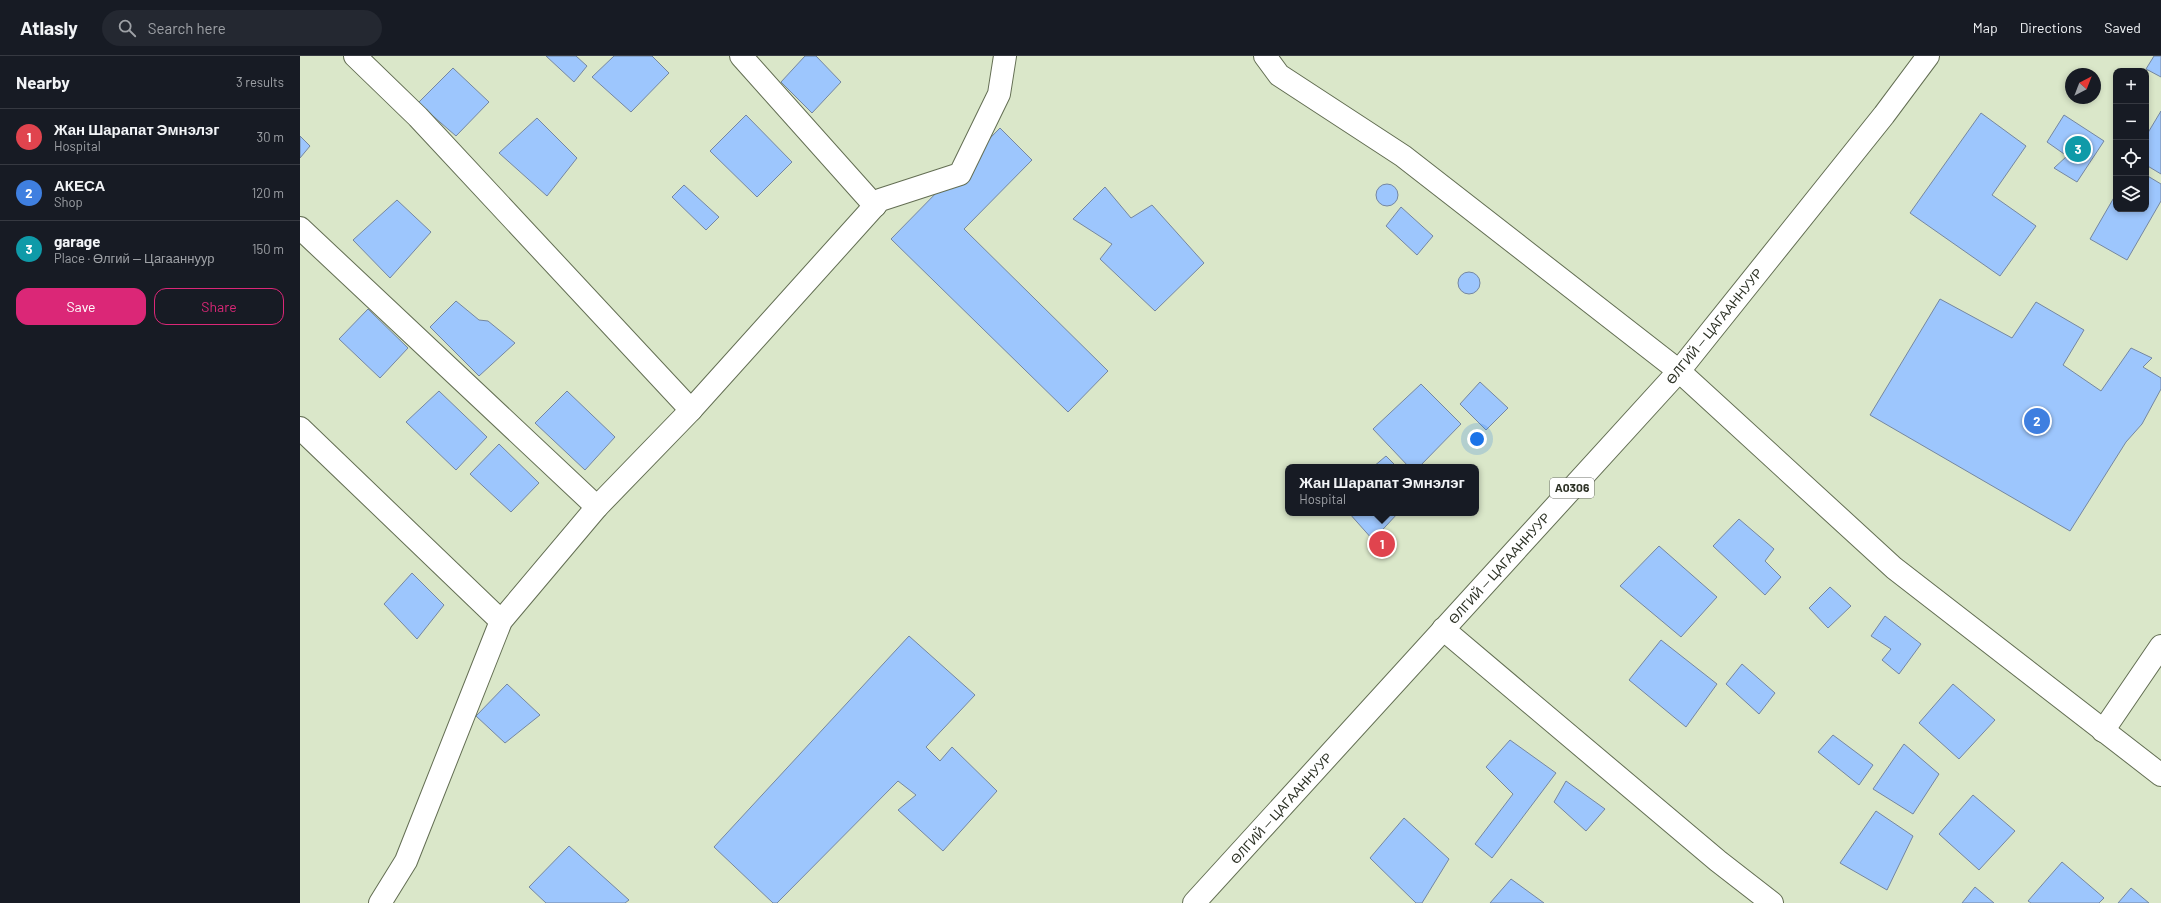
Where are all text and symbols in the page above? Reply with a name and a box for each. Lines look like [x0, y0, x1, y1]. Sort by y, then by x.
search box [102, 10, 382, 46]
text: Atlasly [20, 16, 78, 39]
icon: search [116, 17, 138, 39]
text: Search here [148, 19, 226, 37]
text: Map [1973, 19, 1998, 36]
text: Directions [2020, 19, 2082, 36]
text: Saved [2104, 19, 2141, 36]
north arrow [2065, 68, 2101, 104]
map controls [2113, 68, 2149, 212]
button: + [2113, 68, 2149, 104]
text: Nearby [16, 72, 70, 92]
text: 3 results [236, 74, 284, 90]
button: − [2113, 104, 2149, 140]
text: Жан Шарапат Эмнэлэг [54, 120, 220, 138]
text: 1 [27, 129, 31, 145]
text: 30 m [257, 129, 284, 145]
pin: 3 [2065, 134, 2091, 164]
text: Hospital [54, 138, 101, 154]
button: locate [2113, 140, 2149, 176]
text: АКЕСА [54, 176, 105, 194]
button: layers [2113, 176, 2149, 212]
text: 2 [25, 185, 33, 201]
text: 120 m [252, 185, 284, 201]
text: Shop [54, 194, 83, 210]
text: garage [54, 232, 100, 250]
text: 3 [25, 241, 33, 257]
text: 150 m [252, 241, 284, 257]
text: Place · Өлгий — Цагааннуур [54, 250, 214, 266]
street label: ӨЛГИЙ — ЦАГААННУУР [1662, 265, 1766, 387]
button: Save [16, 288, 146, 325]
button: Share [154, 288, 284, 325]
pin: 2 [2024, 406, 2050, 436]
your location [1467, 429, 1487, 449]
popup [1285, 464, 1479, 516]
text: Жан Шарапат Эмнэлэг [1299, 473, 1465, 491]
road number: A0306 [1550, 478, 1594, 498]
text: Hospital [1299, 491, 1346, 507]
street label: ӨЛГИЙ — ЦАГААННУУР [1445, 509, 1553, 627]
pin: 1 [1369, 529, 1395, 559]
street label: ӨЛГИЙ — ЦАГААННУУР [1227, 749, 1335, 867]

